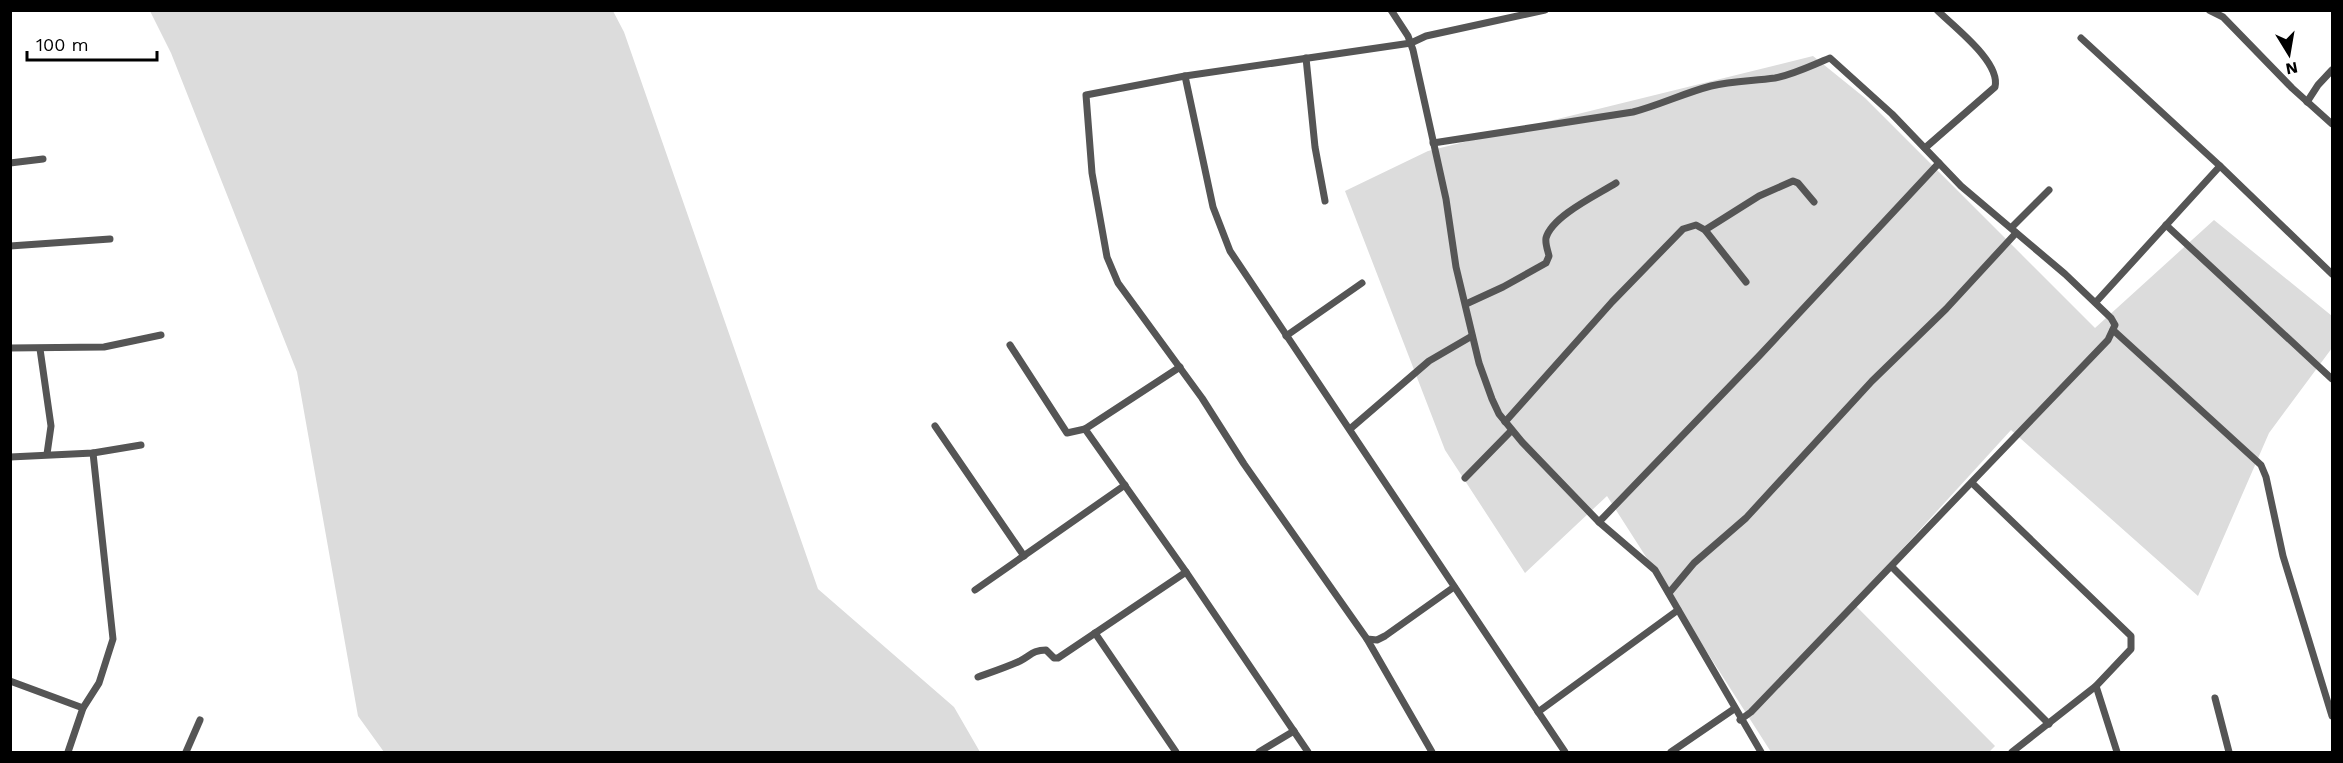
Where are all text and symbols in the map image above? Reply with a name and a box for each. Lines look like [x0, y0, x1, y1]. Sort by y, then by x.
scale bar [27, 24, 158, 62]
north arrow [2259, 24, 2319, 84]
text: 100 m [36, 34, 89, 55]
text: N [2284, 58, 2299, 79]

